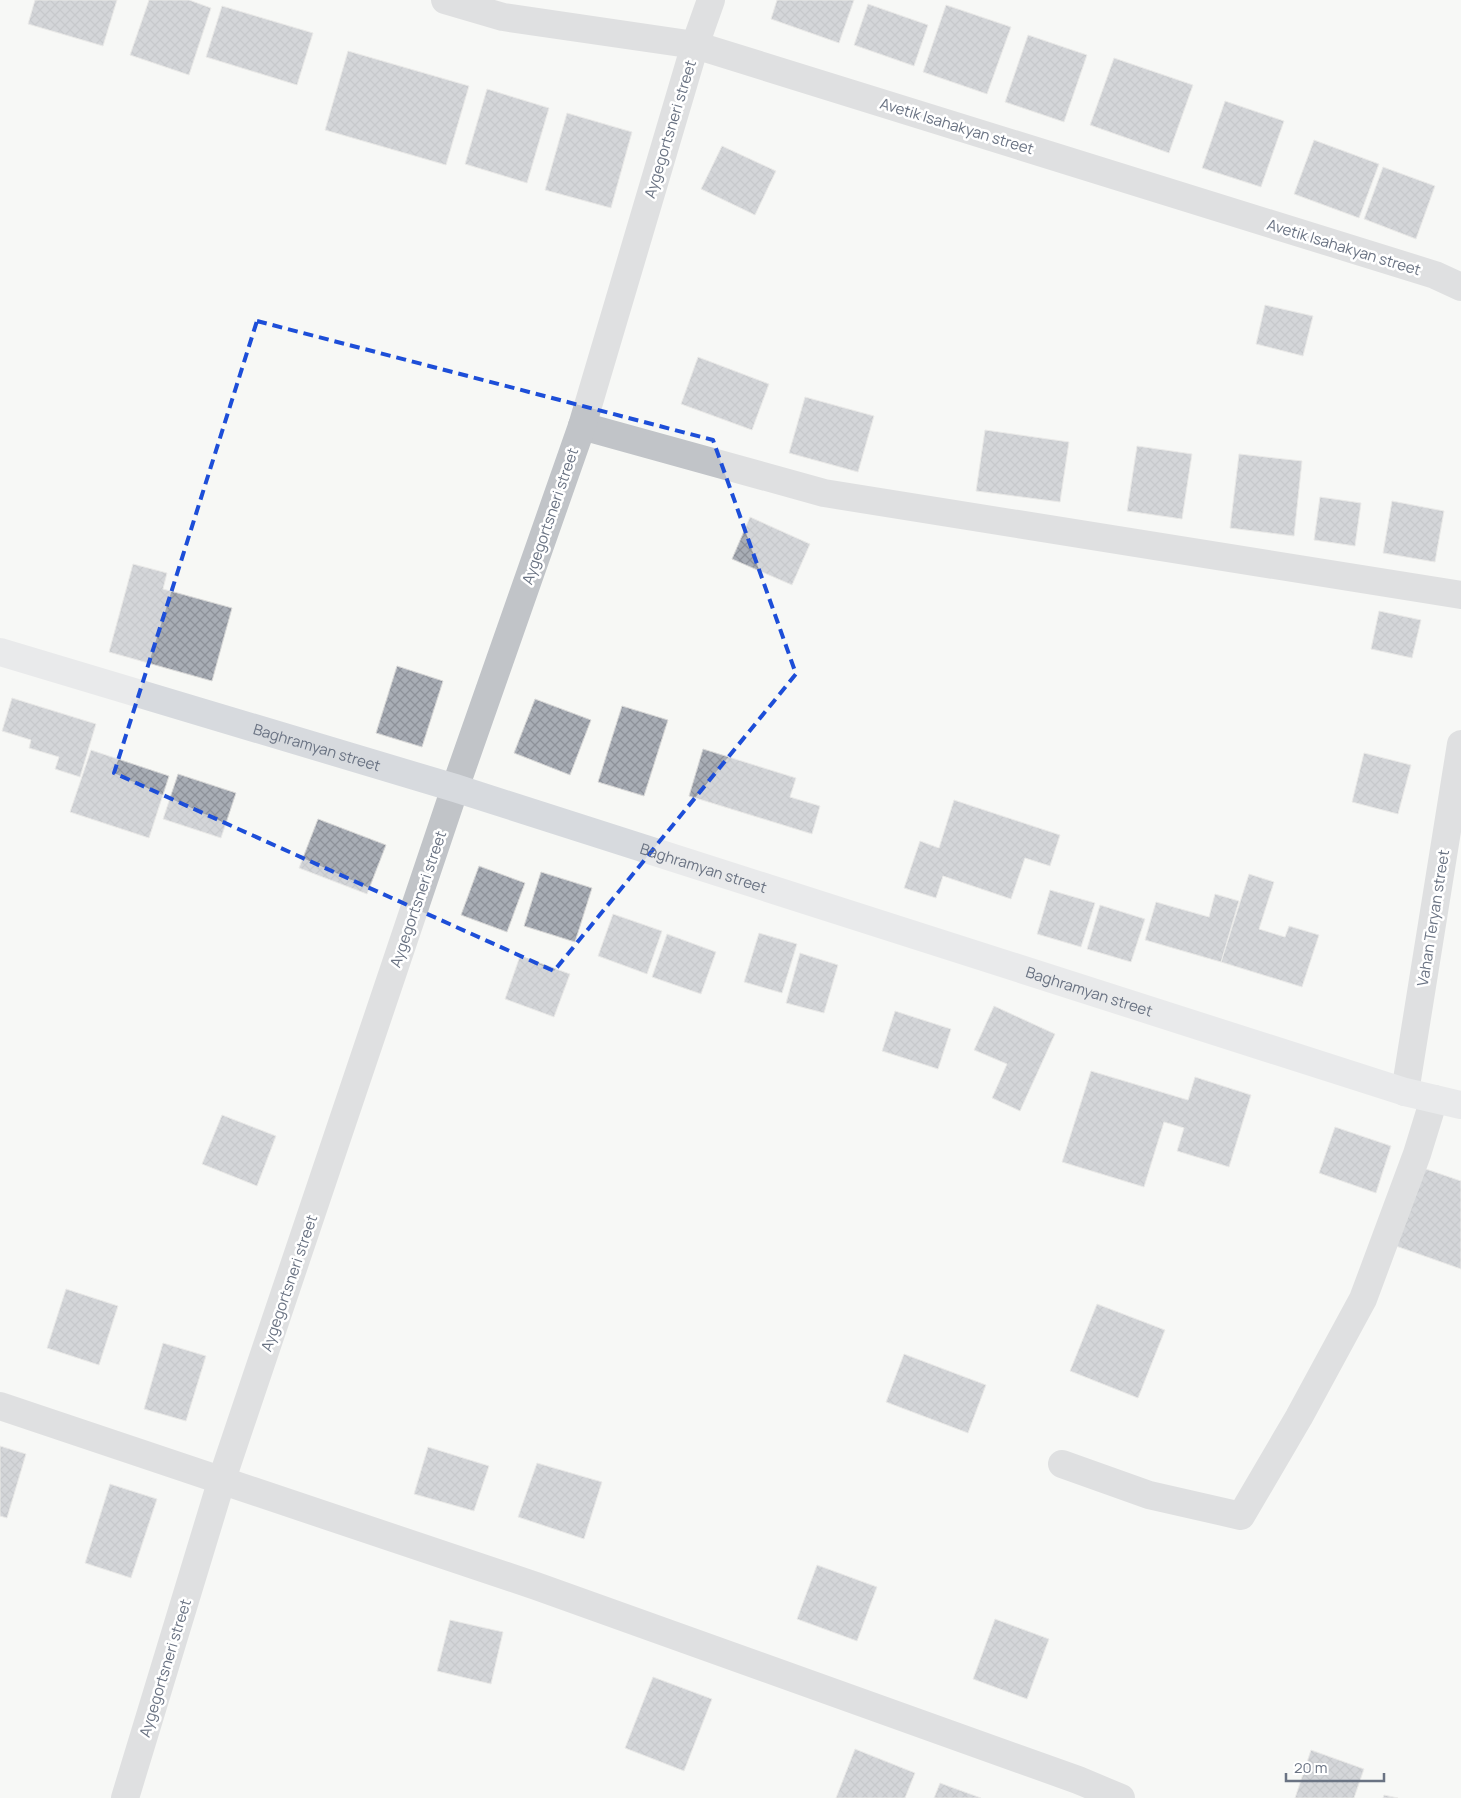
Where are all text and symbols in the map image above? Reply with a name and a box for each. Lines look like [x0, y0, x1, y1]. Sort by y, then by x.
street label: Aygegortsneri street [639, 57, 701, 201]
street label: Avetik Isahakyan street [877, 93, 1037, 159]
street label: Avetik Isahakyan street [1264, 214, 1424, 280]
street label: Aygegortsneri street [517, 445, 583, 587]
street label: Baghramyan street [251, 718, 383, 776]
street label: Aygegortsneri street [385, 828, 451, 970]
street label: Baghramyan street [638, 837, 770, 898]
street label: Vahan Teryan street [1412, 848, 1454, 988]
street label: Baghramyan street [1023, 961, 1155, 1021]
street label: Aygegortsneri street [256, 1212, 322, 1354]
street label: Aygegortsneri street [134, 1596, 196, 1740]
scale bar [1286, 1750, 1384, 1782]
text: 20 m [1294, 1757, 1327, 1778]

